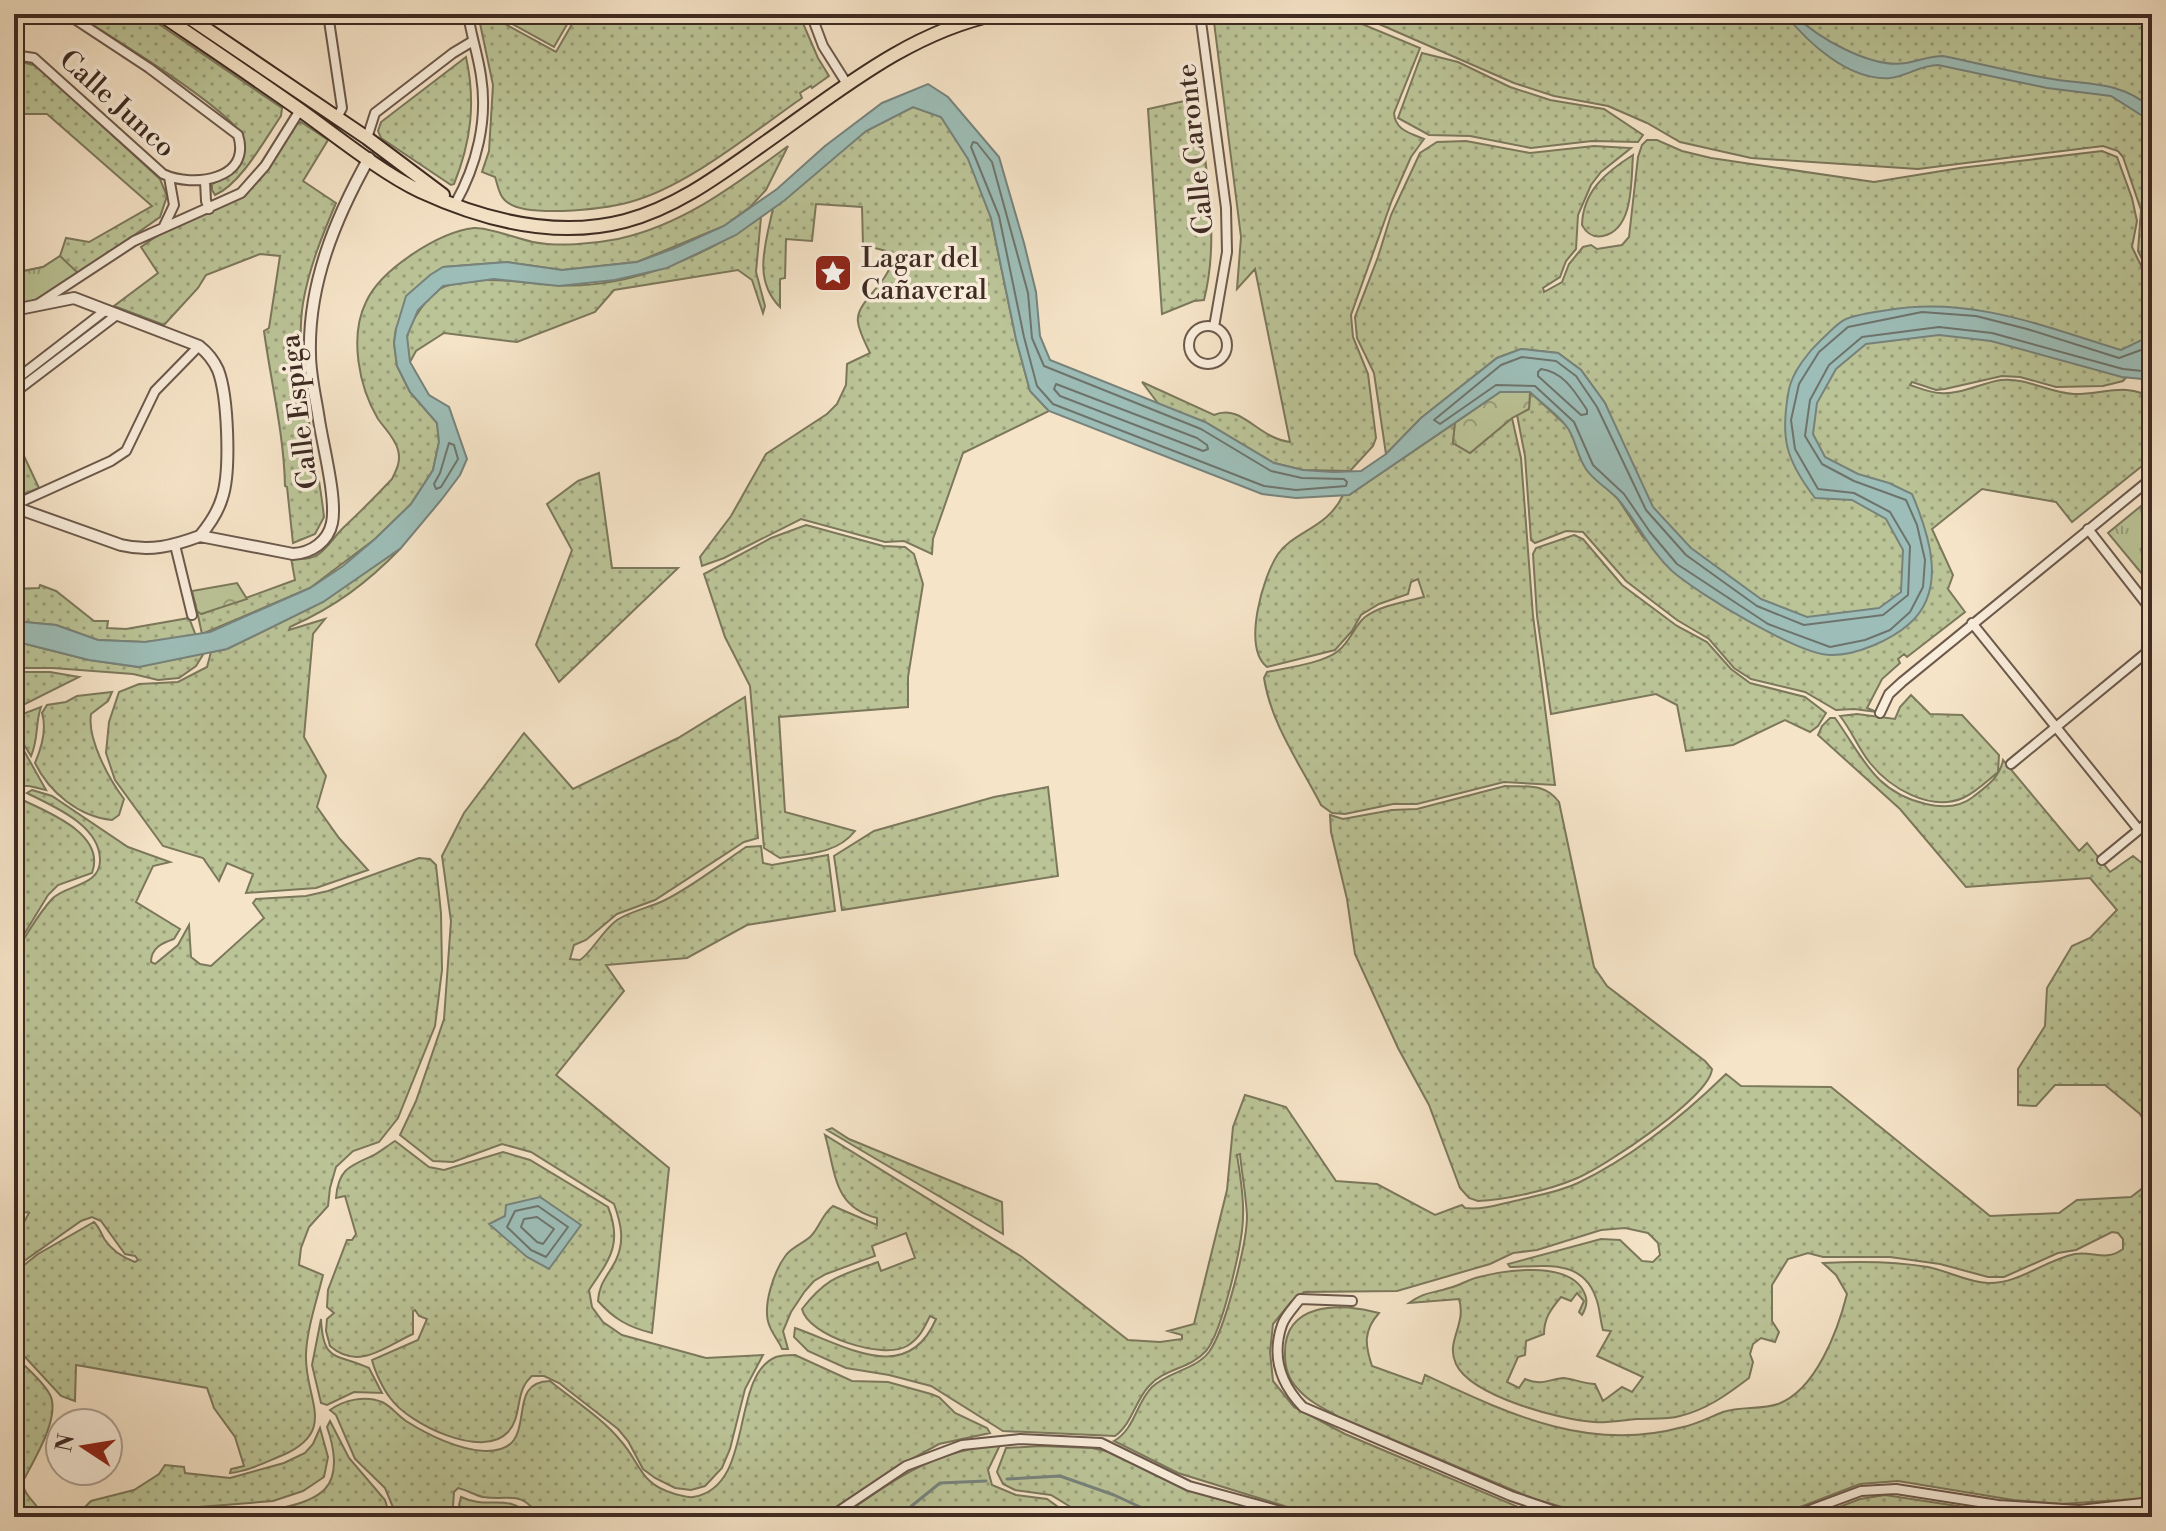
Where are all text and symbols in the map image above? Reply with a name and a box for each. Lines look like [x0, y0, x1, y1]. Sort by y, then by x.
street label: Calle Junco [52, 43, 182, 165]
street label: Calle Caronte [1169, 62, 1222, 236]
place label: Lagar del Cañaveral [861, 241, 987, 308]
place icon: Lagar del Cañaveral [812, 252, 854, 294]
street label: Calle Espiga [273, 332, 326, 491]
north arrow [44, 1407, 124, 1487]
text: N [51, 1431, 81, 1454]

